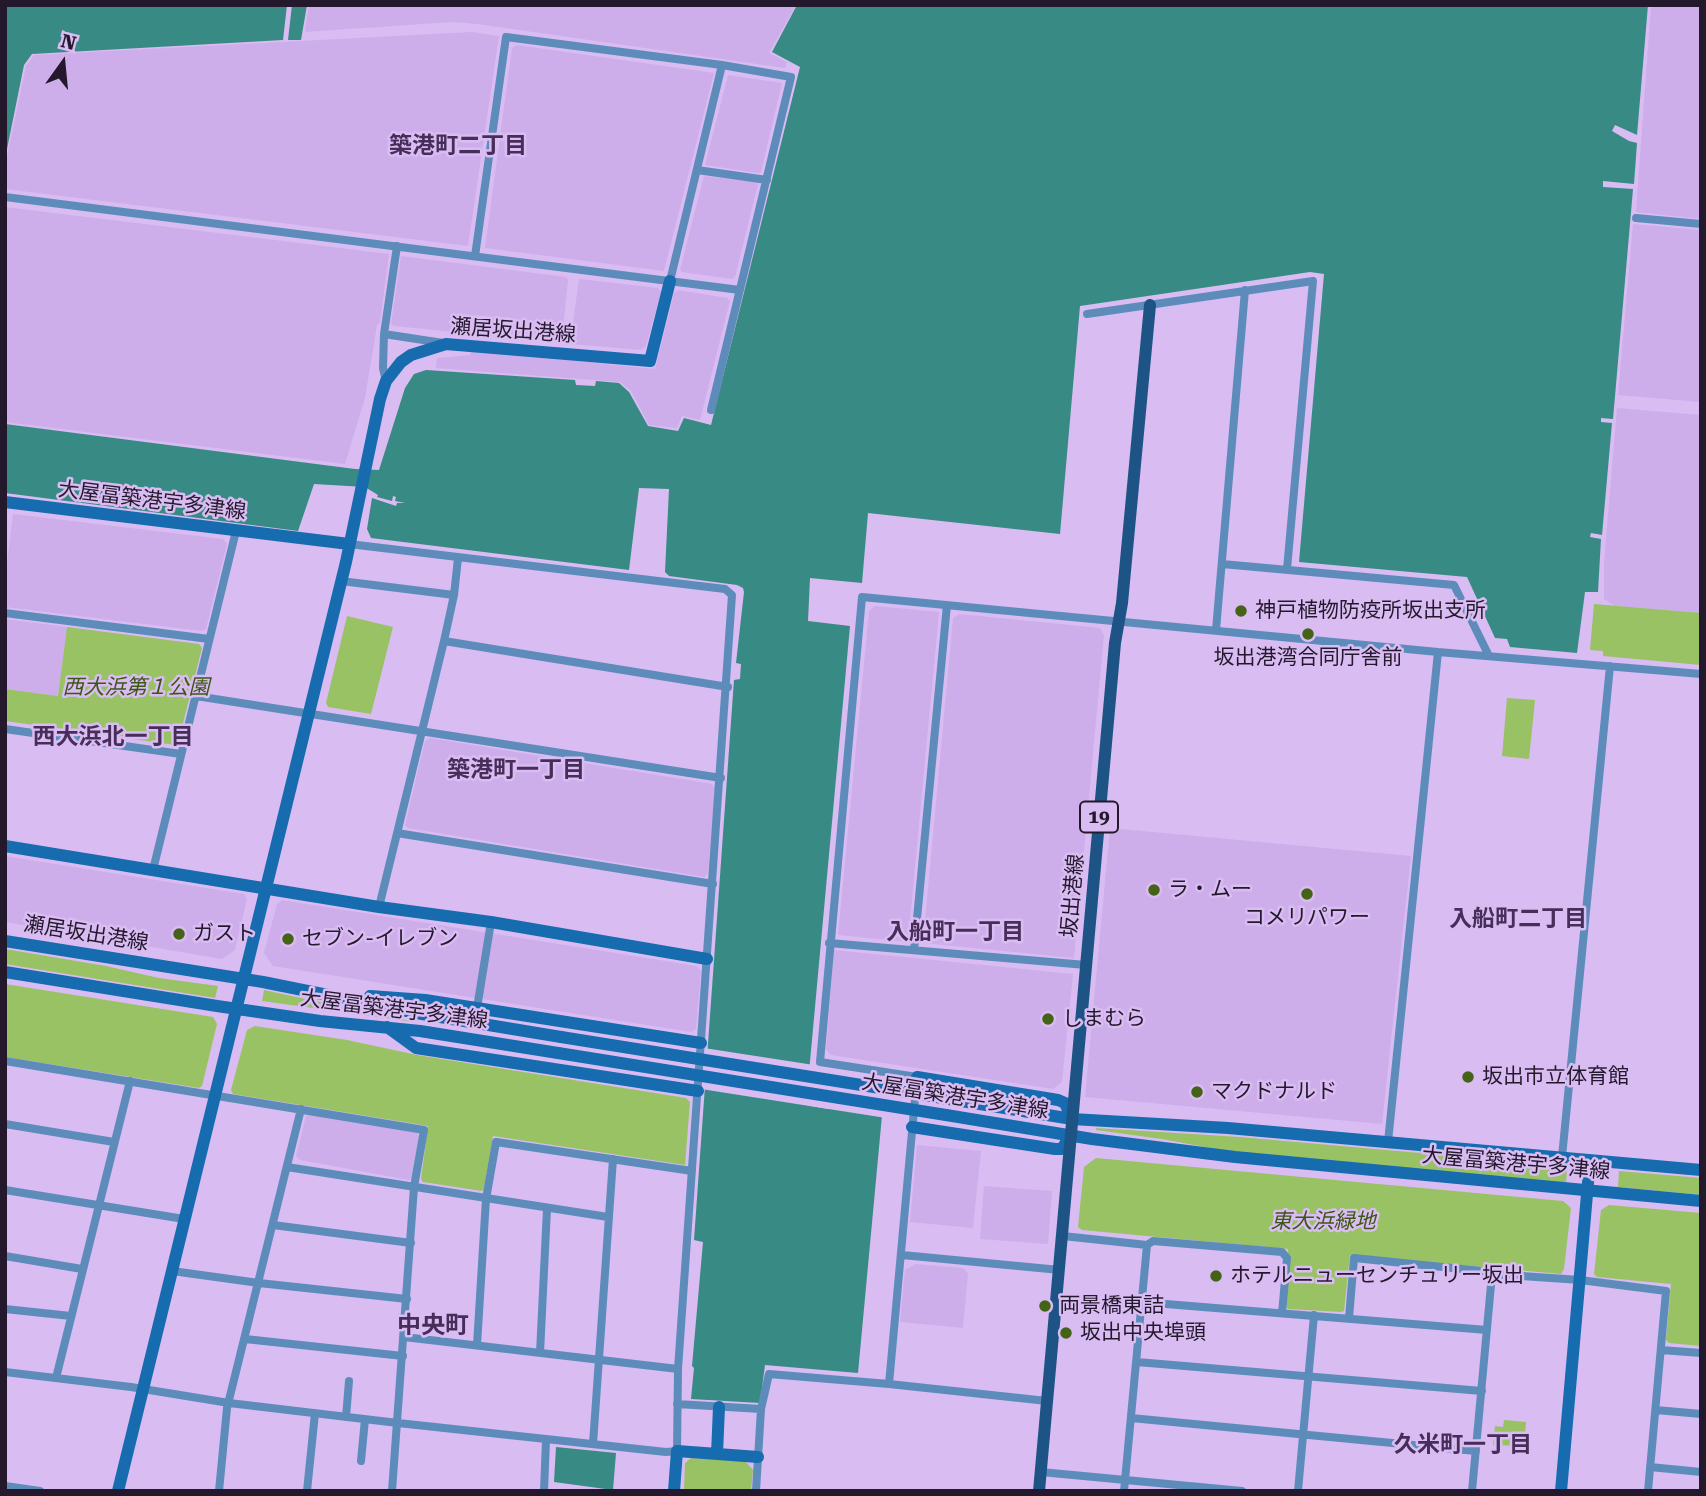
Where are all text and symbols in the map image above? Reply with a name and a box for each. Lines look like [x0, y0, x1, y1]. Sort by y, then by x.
north arrow [28, 28, 98, 98]
text: N [59, 29, 79, 55]
district label: 築港町二丁目 [389, 132, 527, 160]
street label: 瀬居坂出港線 [449, 314, 577, 348]
street label: 大屋冨築港宇多津線 [57, 477, 247, 525]
place label: 神戸植物防疫所坂出支所 [1255, 598, 1486, 624]
marker: 神戸植物防疫所坂出支所 [1233, 603, 1249, 619]
marker: 坂出港湾合同庁舎前 [1300, 626, 1316, 642]
place label: 坂出港湾合同庁舎前 [1214, 645, 1402, 671]
park label: 西大浜第１公園 [63, 675, 209, 701]
district label: 西大浜北一丁目 [33, 723, 193, 751]
district label: 築港町一丁目 [447, 756, 585, 784]
road number: 19 [1080, 802, 1118, 832]
street label: 坂出港線 [1057, 853, 1089, 939]
place label: ラ・ムー [1168, 877, 1252, 903]
marker: ラ・ムー [1146, 882, 1162, 898]
marker: コメリパワー [1299, 886, 1315, 902]
place label: コメリパワー [1244, 905, 1370, 931]
district label: 入船町二丁目 [1449, 905, 1587, 933]
street label: 瀬居坂出港線 [22, 912, 150, 956]
district label: 入船町一丁目 [886, 918, 1024, 946]
place label: ガスト [193, 921, 256, 947]
marker: ガスト [171, 926, 187, 942]
place label: セブン-イレブン [302, 926, 458, 952]
marker: セブン-イレブン [280, 931, 296, 947]
street label: 大屋冨築港宇多津線 [299, 986, 489, 1034]
place label: しまむら [1062, 1006, 1146, 1032]
marker: しまむら [1040, 1011, 1056, 1027]
place label: 坂出市立体育館 [1482, 1064, 1629, 1090]
marker: 坂出市立体育館 [1460, 1069, 1476, 1085]
street label: 大屋冨築港宇多津線 [860, 1070, 1050, 1124]
place label: マクドナルド [1211, 1079, 1337, 1105]
marker: マクドナルド [1189, 1084, 1205, 1100]
street label: 大屋冨築港宇多津線 [1421, 1143, 1611, 1185]
park label: 東大浜緑地 [1271, 1209, 1375, 1235]
place label: ホテルニューセンチュリー坂出 [1230, 1263, 1524, 1289]
marker: ホテルニューセンチュリー坂出 [1208, 1268, 1224, 1284]
place label: 両景橋東詰 [1059, 1293, 1164, 1319]
marker: 両景橋東詰 [1037, 1298, 1053, 1314]
district label: 中央町 [397, 1312, 469, 1340]
place label: 坂出中央埠頭 [1080, 1320, 1206, 1346]
marker: 坂出中央埠頭 [1058, 1325, 1074, 1341]
district label: 久米町一丁目 [1394, 1431, 1532, 1459]

